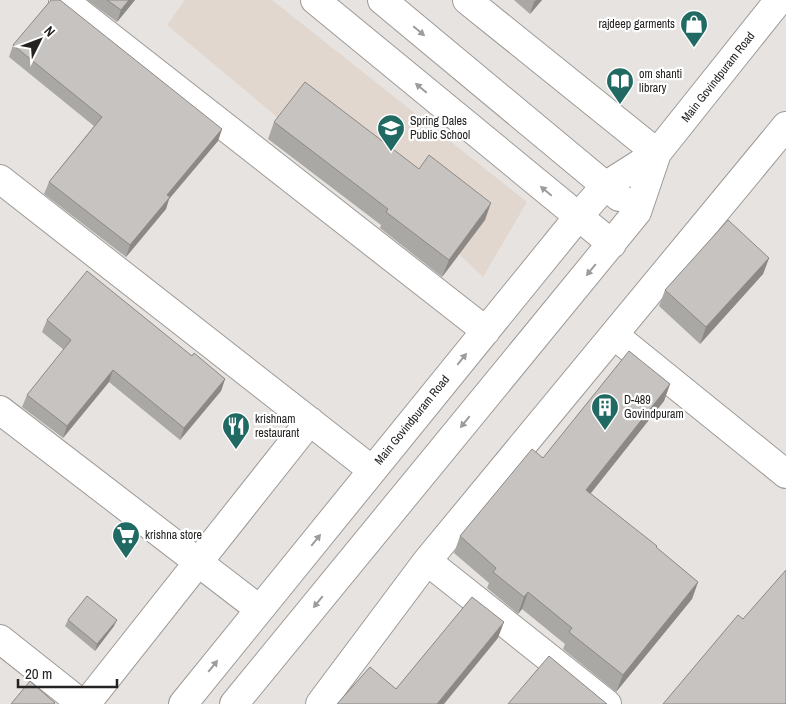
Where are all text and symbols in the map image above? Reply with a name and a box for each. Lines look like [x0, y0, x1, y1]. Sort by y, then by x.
shop icon: rajdeep garments [679, 9, 709, 48]
north arrow [15, 15, 65, 65]
place label: rajdeep garments [598, 16, 675, 32]
text: N [40, 22, 59, 40]
one-way arrow [412, 26, 425, 37]
street label: Main Govindpuram Road [678, 29, 758, 125]
library icon: om shanti library [605, 66, 635, 105]
place label: om shanti library [639, 66, 682, 96]
one-way arrow [415, 82, 428, 93]
school or university icon: Spring Dales Public School [376, 113, 406, 152]
place label: Spring Dales Public School [410, 113, 470, 143]
one-way arrow [540, 186, 553, 197]
one-way arrow [585, 263, 596, 276]
one-way arrow [457, 353, 468, 366]
street label: Main Govindpuram Road [371, 372, 453, 468]
building icon: D-489 Govindpuram [590, 392, 620, 431]
place label: D-489 Govindpuram [624, 392, 684, 422]
restaurant icon: krishnam restaurant [221, 411, 251, 450]
place label: krishnam restaurant [255, 411, 300, 441]
one-way arrow [460, 416, 471, 429]
supermarket icon: krishna store [111, 520, 141, 559]
place label: krishna store [145, 527, 202, 543]
one-way arrow [310, 534, 321, 547]
one-way arrow [312, 595, 323, 608]
scale bar [18, 656, 116, 688]
one-way arrow [208, 660, 219, 673]
text: 20 m [25, 663, 52, 684]

